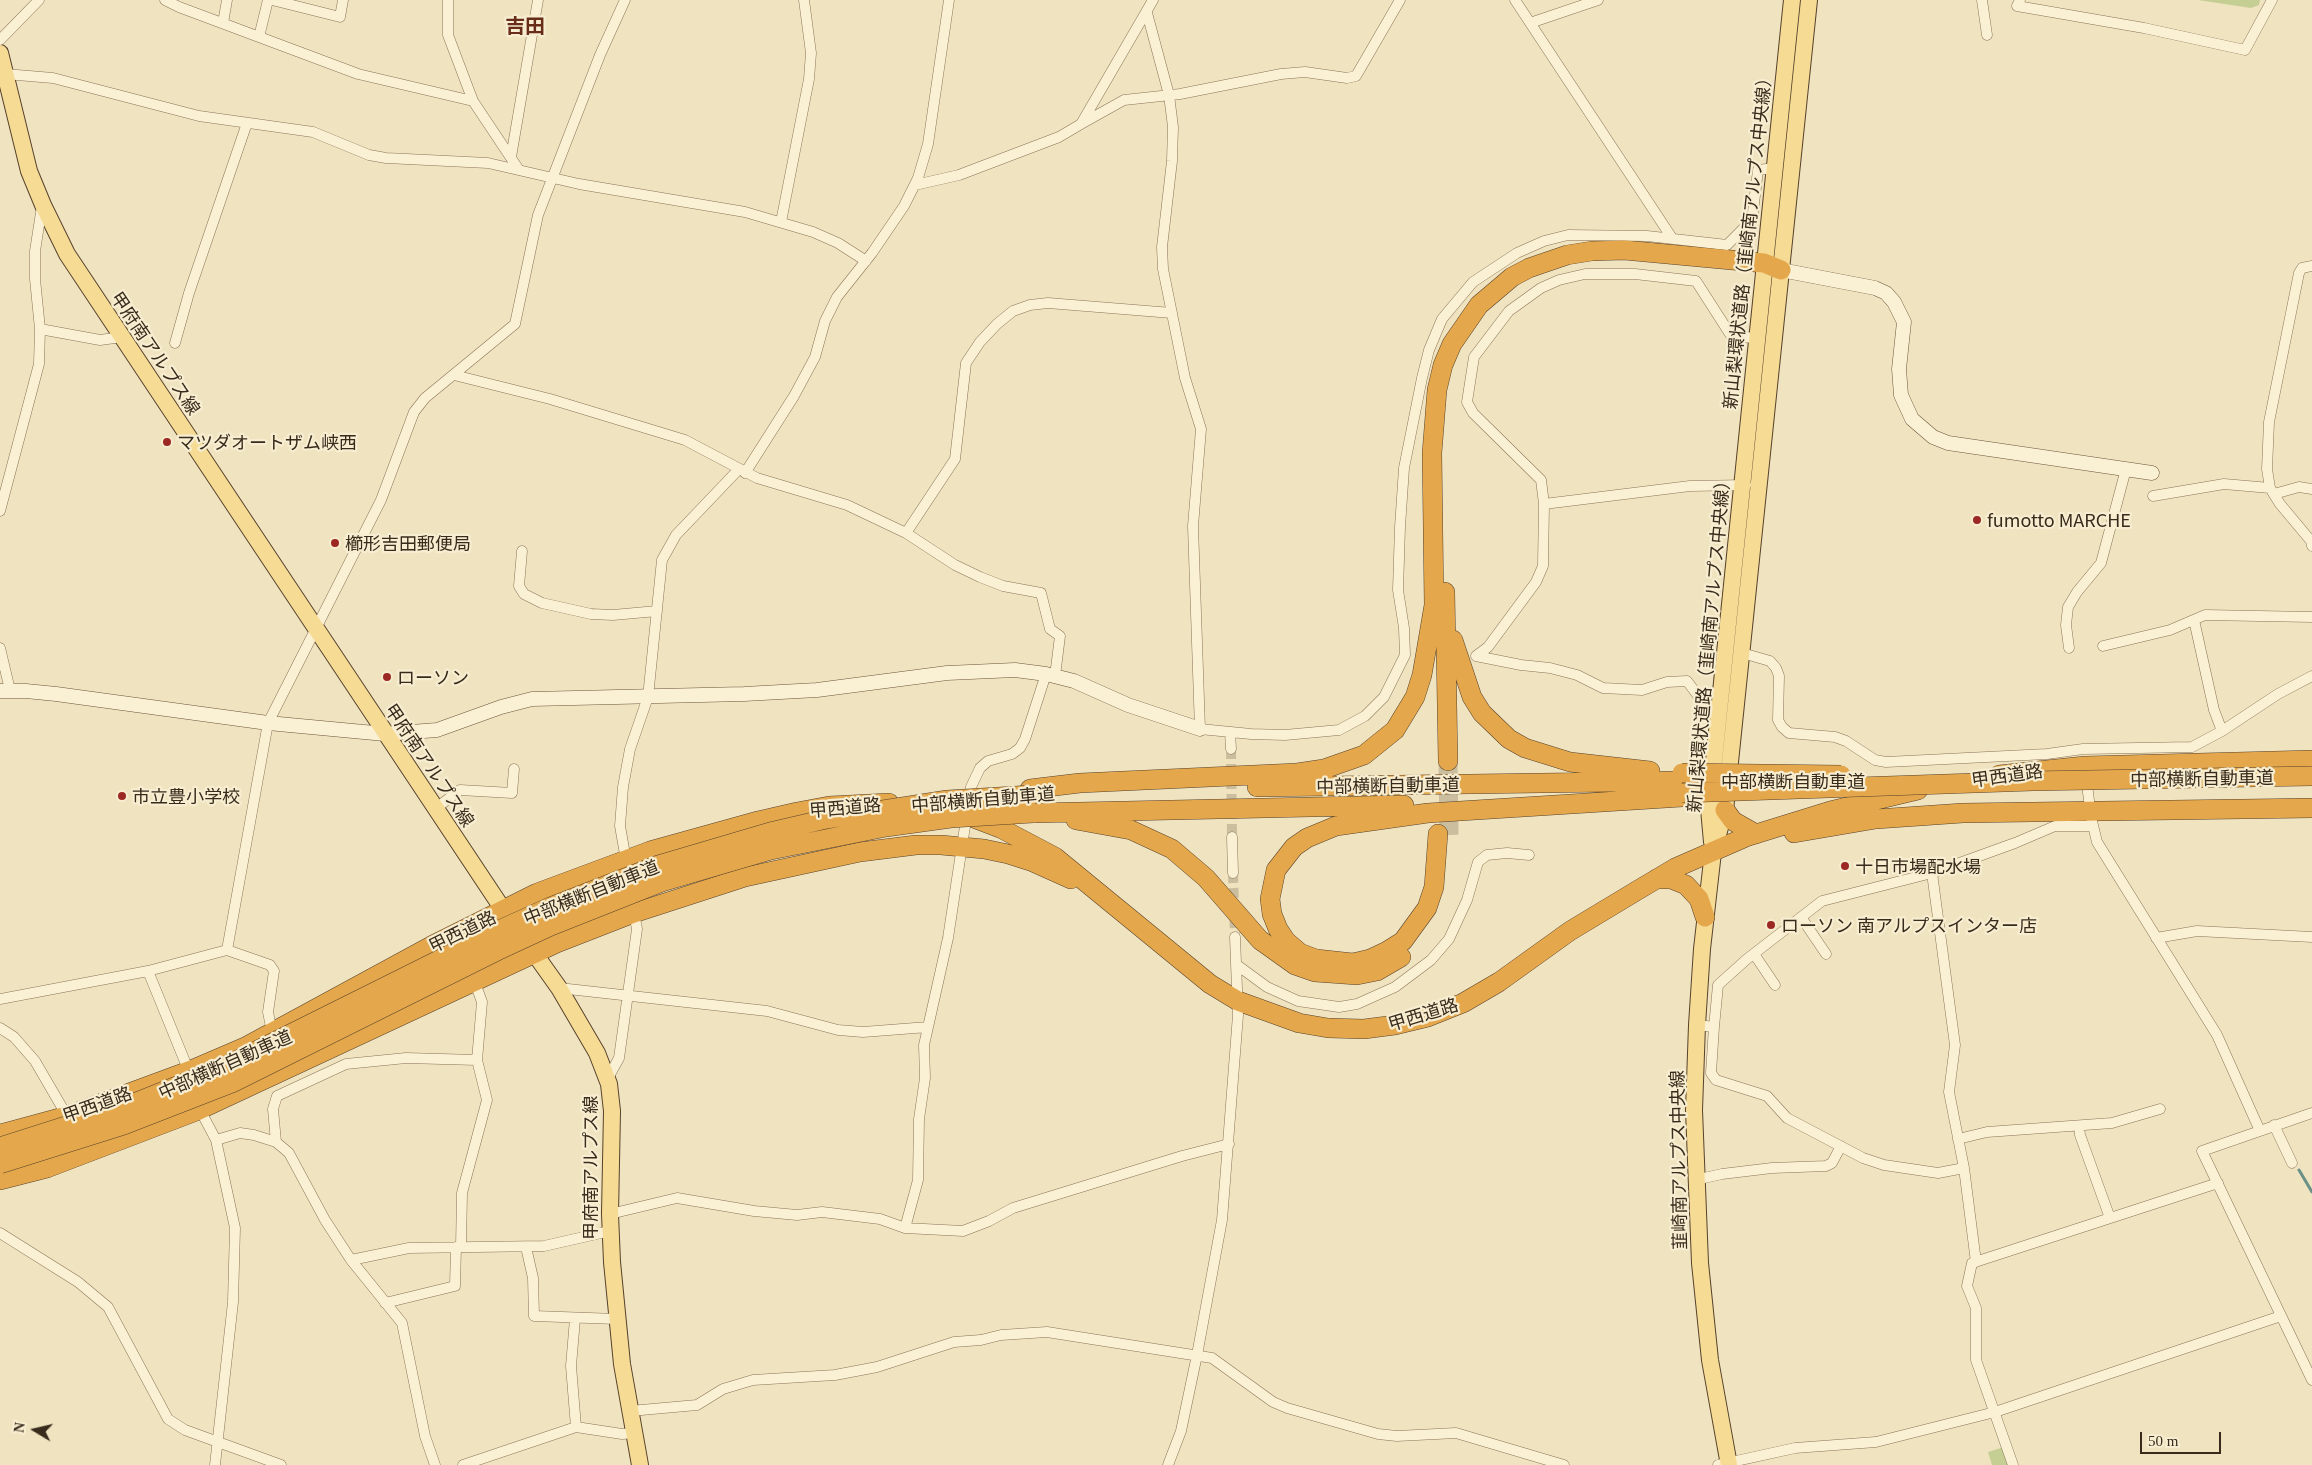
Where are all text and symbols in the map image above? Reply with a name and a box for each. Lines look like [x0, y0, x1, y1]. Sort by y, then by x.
district label: 吉田 [505, 13, 545, 37]
street label: 新山梨環状道路（韮崎南アルプス中央線） [1718, 68, 1776, 410]
street label: 甲府南アルプス線 [107, 287, 205, 419]
place label: マツダオートザム峡西 [177, 431, 357, 453]
marker: マツダオートザム峡西 [161, 436, 173, 448]
street label: 新山梨環状道路（韮崎南アルプス中央線） [1682, 471, 1734, 813]
place label: fumotto MARCHE [1987, 509, 2131, 531]
marker: fumotto MARCHE [1971, 514, 1983, 526]
place label: 櫛形吉田郵便局 [345, 532, 471, 554]
marker: 櫛形吉田郵便局 [329, 537, 341, 549]
place label: ローソン [397, 666, 469, 688]
marker: ローソン [381, 671, 393, 683]
street label: 甲府南アルプス線 [381, 699, 479, 831]
street label: 甲西道路 [1970, 759, 2044, 791]
street label: 中部横断自動車道 [2130, 766, 2274, 790]
street label: 中部横断自動車道 [1721, 770, 1865, 792]
street label: 中部横断自動車道 [1316, 773, 1460, 797]
street label: 中部横断自動車道 [910, 782, 1056, 816]
place label: 市立豊小学校 [132, 785, 240, 807]
marker: 市立豊小学校 [116, 790, 128, 802]
street label: 甲西道路 [808, 793, 882, 821]
street label: 中部横断自動車道 [520, 855, 662, 929]
place label: 十日市場配水場 [1855, 855, 1981, 877]
marker: 十日市場配水場 [1839, 860, 1851, 872]
street label: 甲西道路 [425, 906, 499, 956]
place label: ローソン 南アルプスインター店 [1781, 914, 2037, 936]
marker: ローソン 南アルプスインター店 [1765, 919, 1777, 931]
street label: 甲西道路 [1385, 993, 1461, 1035]
street label: 中部横断自動車道 [155, 1025, 295, 1103]
street label: 韮崎南アルプス中央線 [1666, 1070, 1690, 1250]
street label: 甲西道路 [59, 1082, 135, 1126]
street label: 甲府南アルプス線 [579, 1096, 601, 1240]
north arrow [10, 1405, 60, 1455]
text: N [11, 1421, 28, 1434]
scale bar [2142, 1422, 2223, 1454]
text: 50 m [2148, 1433, 2178, 1449]

